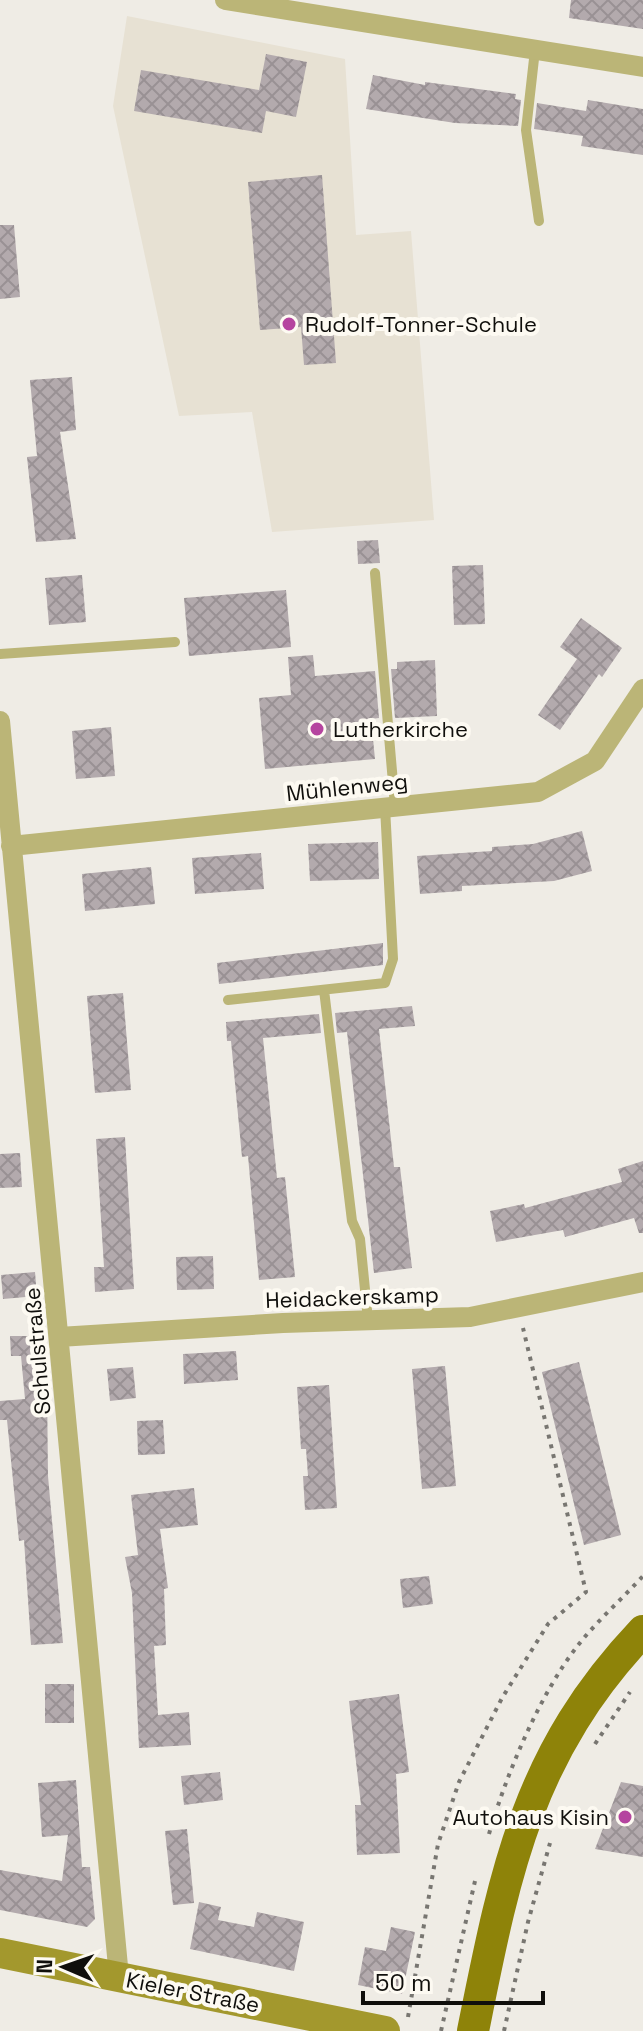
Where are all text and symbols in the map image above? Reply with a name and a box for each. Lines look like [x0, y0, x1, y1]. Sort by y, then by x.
place label: Rudolf-Tonner-Schule [305, 310, 537, 338]
marker: Rudolf-Tonner-Schule [280, 315, 298, 333]
place label: Lutherkirche [333, 715, 468, 743]
marker: Lutherkirche [308, 720, 326, 738]
street label: Mühlenweg [285, 767, 409, 807]
street label: Heidackerskamp [265, 1280, 439, 1314]
street label: Schulstraße [17, 1286, 57, 1416]
place label: Autohaus Kisin [453, 1803, 609, 1831]
marker: Autohaus Kisin [616, 1808, 634, 1826]
north arrow [24, 1927, 104, 2007]
scale bar [363, 1955, 543, 2005]
text: N [30, 1958, 58, 1974]
street label: Kieler Straße [124, 1965, 262, 2019]
text: 50 m [375, 1967, 432, 1998]

